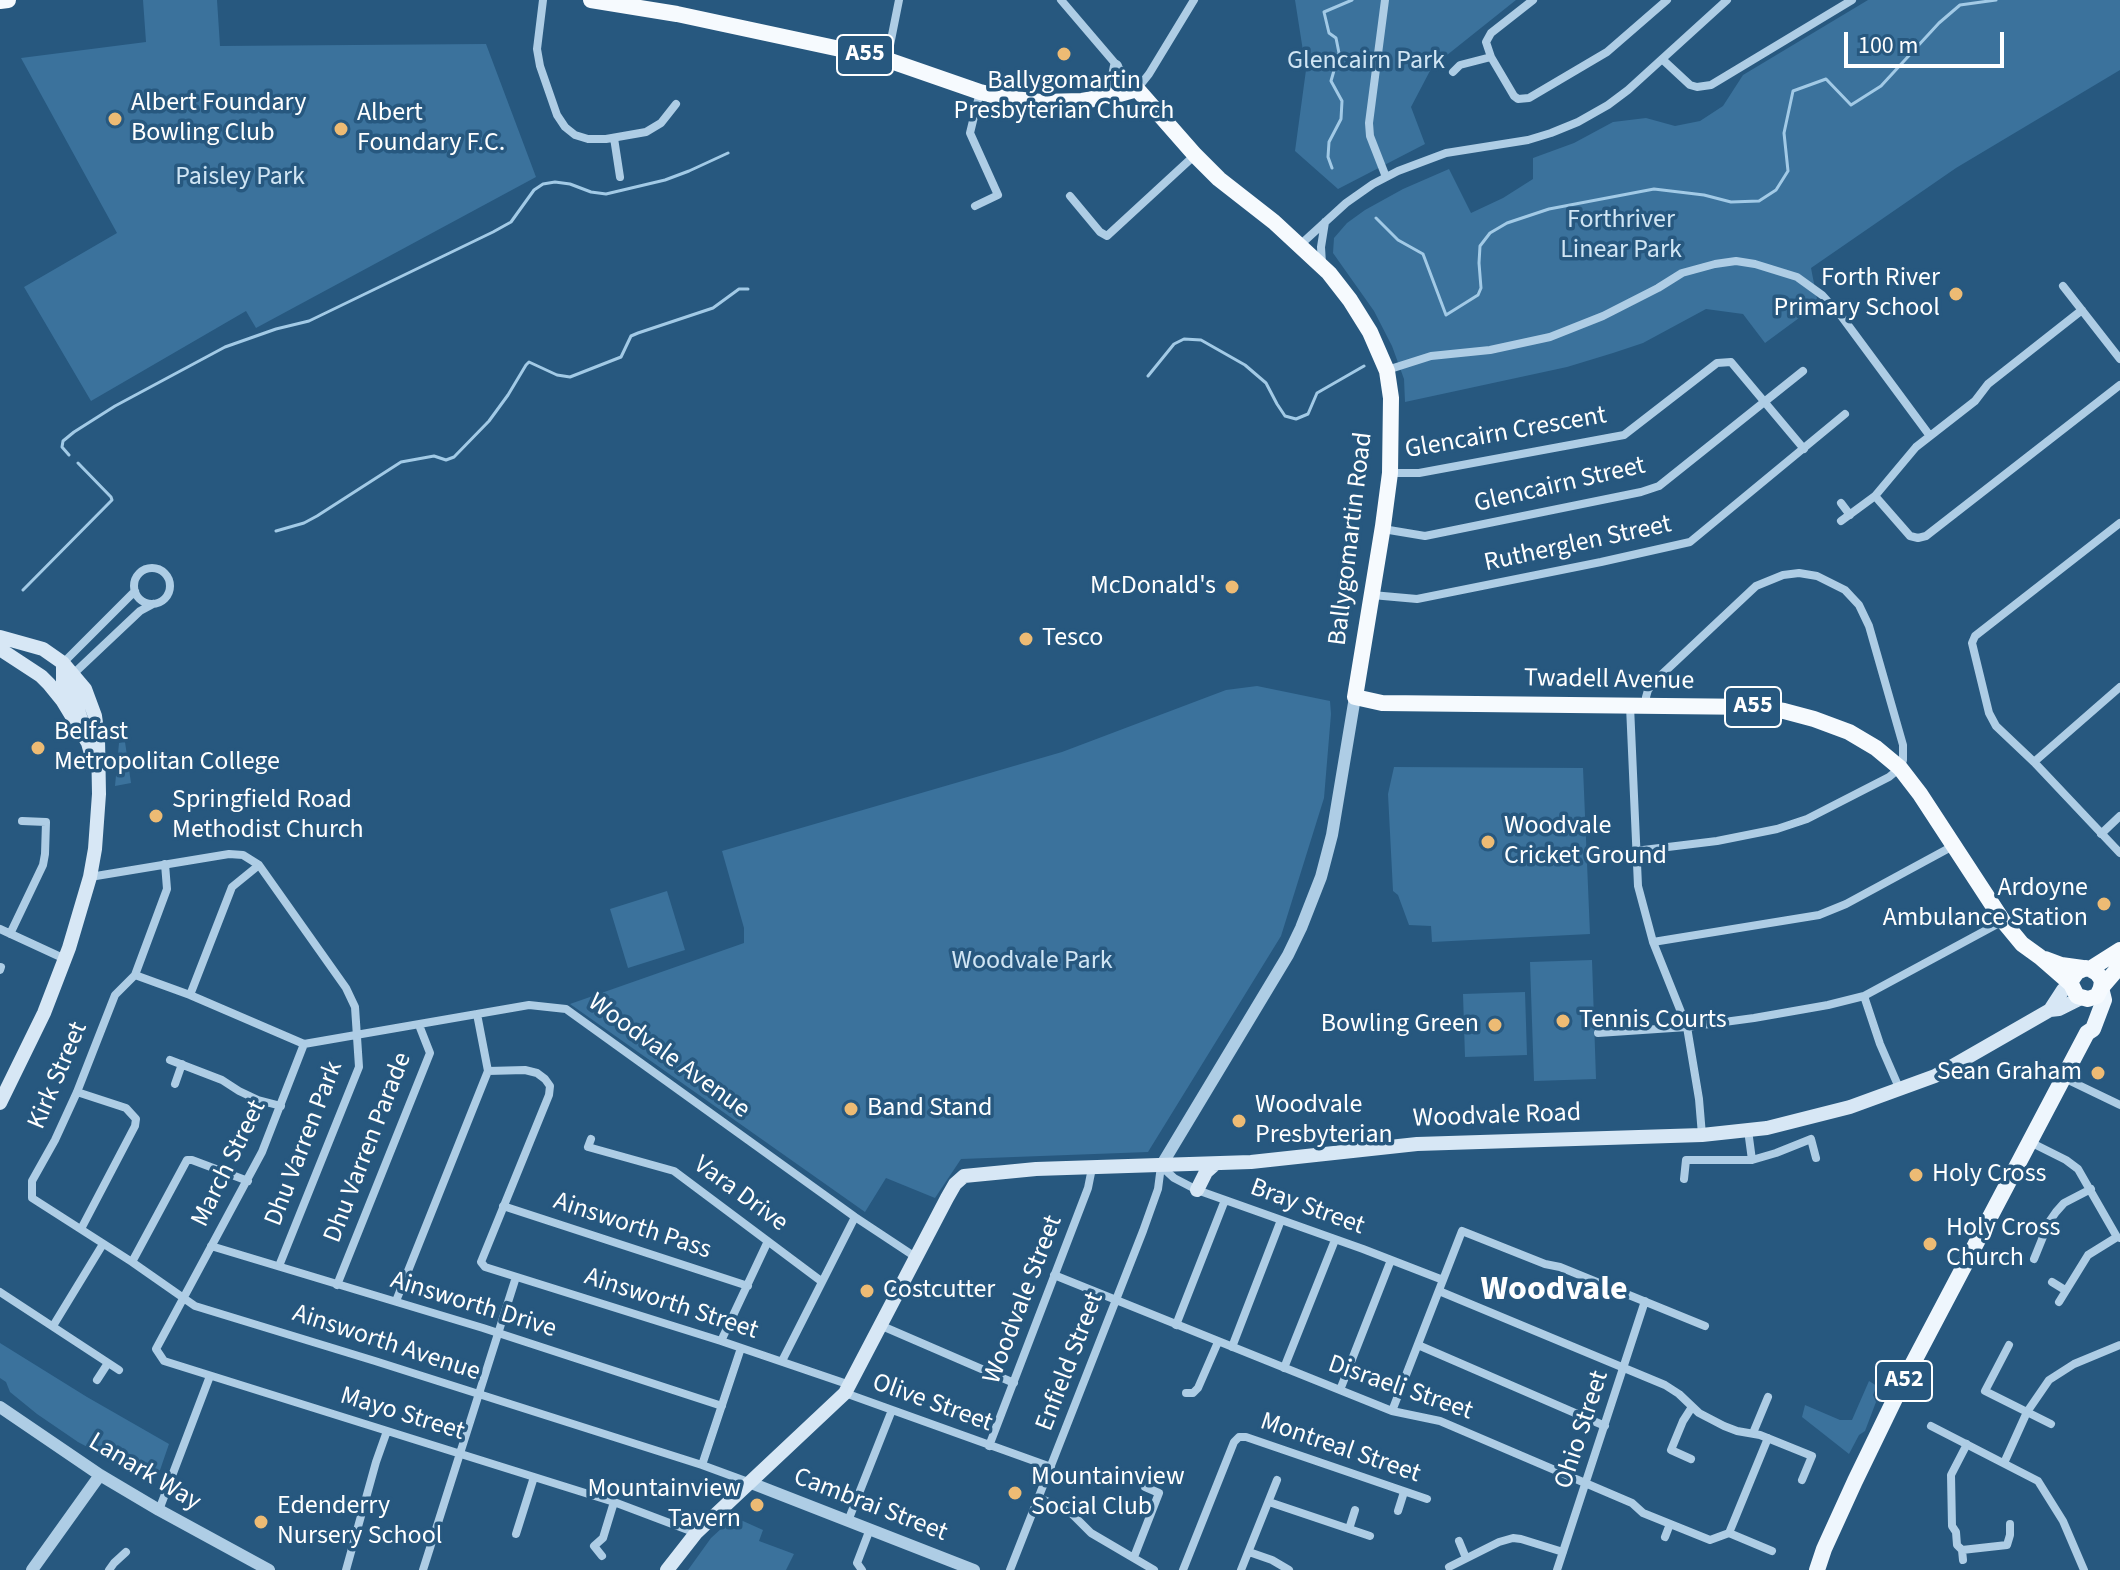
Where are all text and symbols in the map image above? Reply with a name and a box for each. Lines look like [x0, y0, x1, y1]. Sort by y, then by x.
scale bar [1848, 16, 2008, 66]
text: 100 m [1858, 28, 1918, 63]
road number: A55 [837, 35, 893, 75]
marker: Ballygomartin Presbyterian Church [1055, 45, 1073, 63]
park label: Glencairn Park [1287, 46, 1445, 78]
place label: Ballygomartin Presbyterian Church [954, 66, 1174, 128]
place label: Albert Foundary Bowling Club [131, 88, 306, 150]
place label: Albert Foundary F.C. [357, 98, 505, 160]
marker: Albert Foundary Bowling Club [106, 110, 124, 128]
marker: Albert Foundary F.C. [332, 120, 350, 138]
park label: Paisley Park [175, 162, 305, 194]
park label: Forthriver Linear Park [1560, 205, 1682, 266]
place label: Forth River Primary School [1773, 263, 1940, 324]
marker: Forth River Primary School [1947, 285, 1965, 303]
street label: Glencairn Crescent [1403, 401, 1609, 467]
street label: Ballygomartin Road [1323, 431, 1381, 647]
street label: Glencairn Street [1471, 451, 1649, 521]
street label: Rutherglen Street [1481, 510, 1675, 580]
place label: McDonald's [1090, 571, 1216, 603]
marker: McDonald's [1223, 578, 1241, 596]
place label: Tesco [1042, 623, 1103, 655]
marker: Tesco [1017, 630, 1035, 648]
street label: Twadell Avenue [1523, 664, 1695, 698]
road number: A55 [1725, 687, 1781, 727]
place label: Belfast Metropolitan College [54, 717, 280, 778]
marker: Belfast Metropolitan College [29, 739, 47, 757]
place label: Springfield Road Methodist Church [172, 785, 364, 846]
marker: Springfield Road Methodist Church [147, 807, 165, 825]
place label: Woodvale Cricket Ground [1504, 811, 1667, 872]
marker: Woodvale Cricket Ground [1479, 833, 1497, 851]
place label: Ardoyne Ambulance Station [1883, 873, 2088, 934]
marker: Ardoyne Ambulance Station [2095, 895, 2113, 913]
park label: Woodvale Park [951, 946, 1113, 978]
street label: Woodvale Avenue [581, 988, 755, 1126]
place label: Tennis Courts [1579, 1005, 1727, 1037]
place label: Bowling Green [1321, 1009, 1479, 1041]
marker: Tennis Courts [1554, 1012, 1572, 1030]
marker: Bowling Green [1486, 1016, 1504, 1034]
street label: Kirk Street [22, 1018, 96, 1134]
street label: Dhu Varren Parade [318, 1049, 420, 1247]
street label: Dhu Varren Park [259, 1057, 351, 1231]
place label: Sean Graham [1937, 1057, 2082, 1089]
marker: Sean Graham [2089, 1064, 2107, 1082]
place label: Woodvale Presbyterian [1255, 1090, 1393, 1152]
place label: Band Stand [867, 1093, 993, 1125]
street label: March Street [186, 1096, 274, 1232]
street label: Woodvale Road [1412, 1098, 1582, 1136]
marker: Band Stand [842, 1100, 860, 1118]
marker: Woodvale Presbyterian [1230, 1112, 1248, 1130]
street label: Vara Drive [687, 1150, 793, 1240]
place label: Holy Cross [1932, 1159, 2046, 1191]
marker: Holy Cross [1907, 1166, 1925, 1184]
street label: Bray Street [1246, 1173, 1368, 1243]
street label: Ainsworth Pass [549, 1187, 715, 1267]
street label: Woodvale Street [978, 1211, 1070, 1389]
place label: Holy Cross Church [1946, 1213, 2060, 1274]
marker: Holy Cross Church [1921, 1235, 1939, 1253]
street label: Ainsworth Street [580, 1262, 762, 1348]
street label: Ainsworth Drive [386, 1266, 560, 1346]
district label: Woodvale [1480, 1272, 1628, 1312]
place label: Costcutter [883, 1275, 995, 1307]
marker: Costcutter [858, 1282, 876, 1300]
street label: Enfield Street [1030, 1288, 1112, 1436]
street label: Ainsworth Avenue [288, 1299, 484, 1389]
street label: Disraeli Street [1324, 1350, 1476, 1428]
road number: A52 [1876, 1361, 1932, 1401]
street label: Ohio Street [1549, 1367, 1617, 1493]
street label: Olive Street [868, 1368, 996, 1440]
street label: Mayo Street [336, 1381, 468, 1449]
street label: Montreal Street [1256, 1407, 1424, 1491]
street label: Lanark Way [82, 1427, 206, 1519]
street label: Cambrai Street [789, 1462, 951, 1550]
place label: Mountainview Social Club [1031, 1462, 1185, 1524]
place label: Mountainview Tavern [587, 1474, 741, 1536]
marker: Mountainview Social Club [1006, 1484, 1024, 1502]
place label: Edenderry Nursery School [277, 1491, 442, 1552]
marker: Mountainview Tavern [748, 1496, 766, 1514]
marker: Edenderry Nursery School [252, 1513, 270, 1531]

